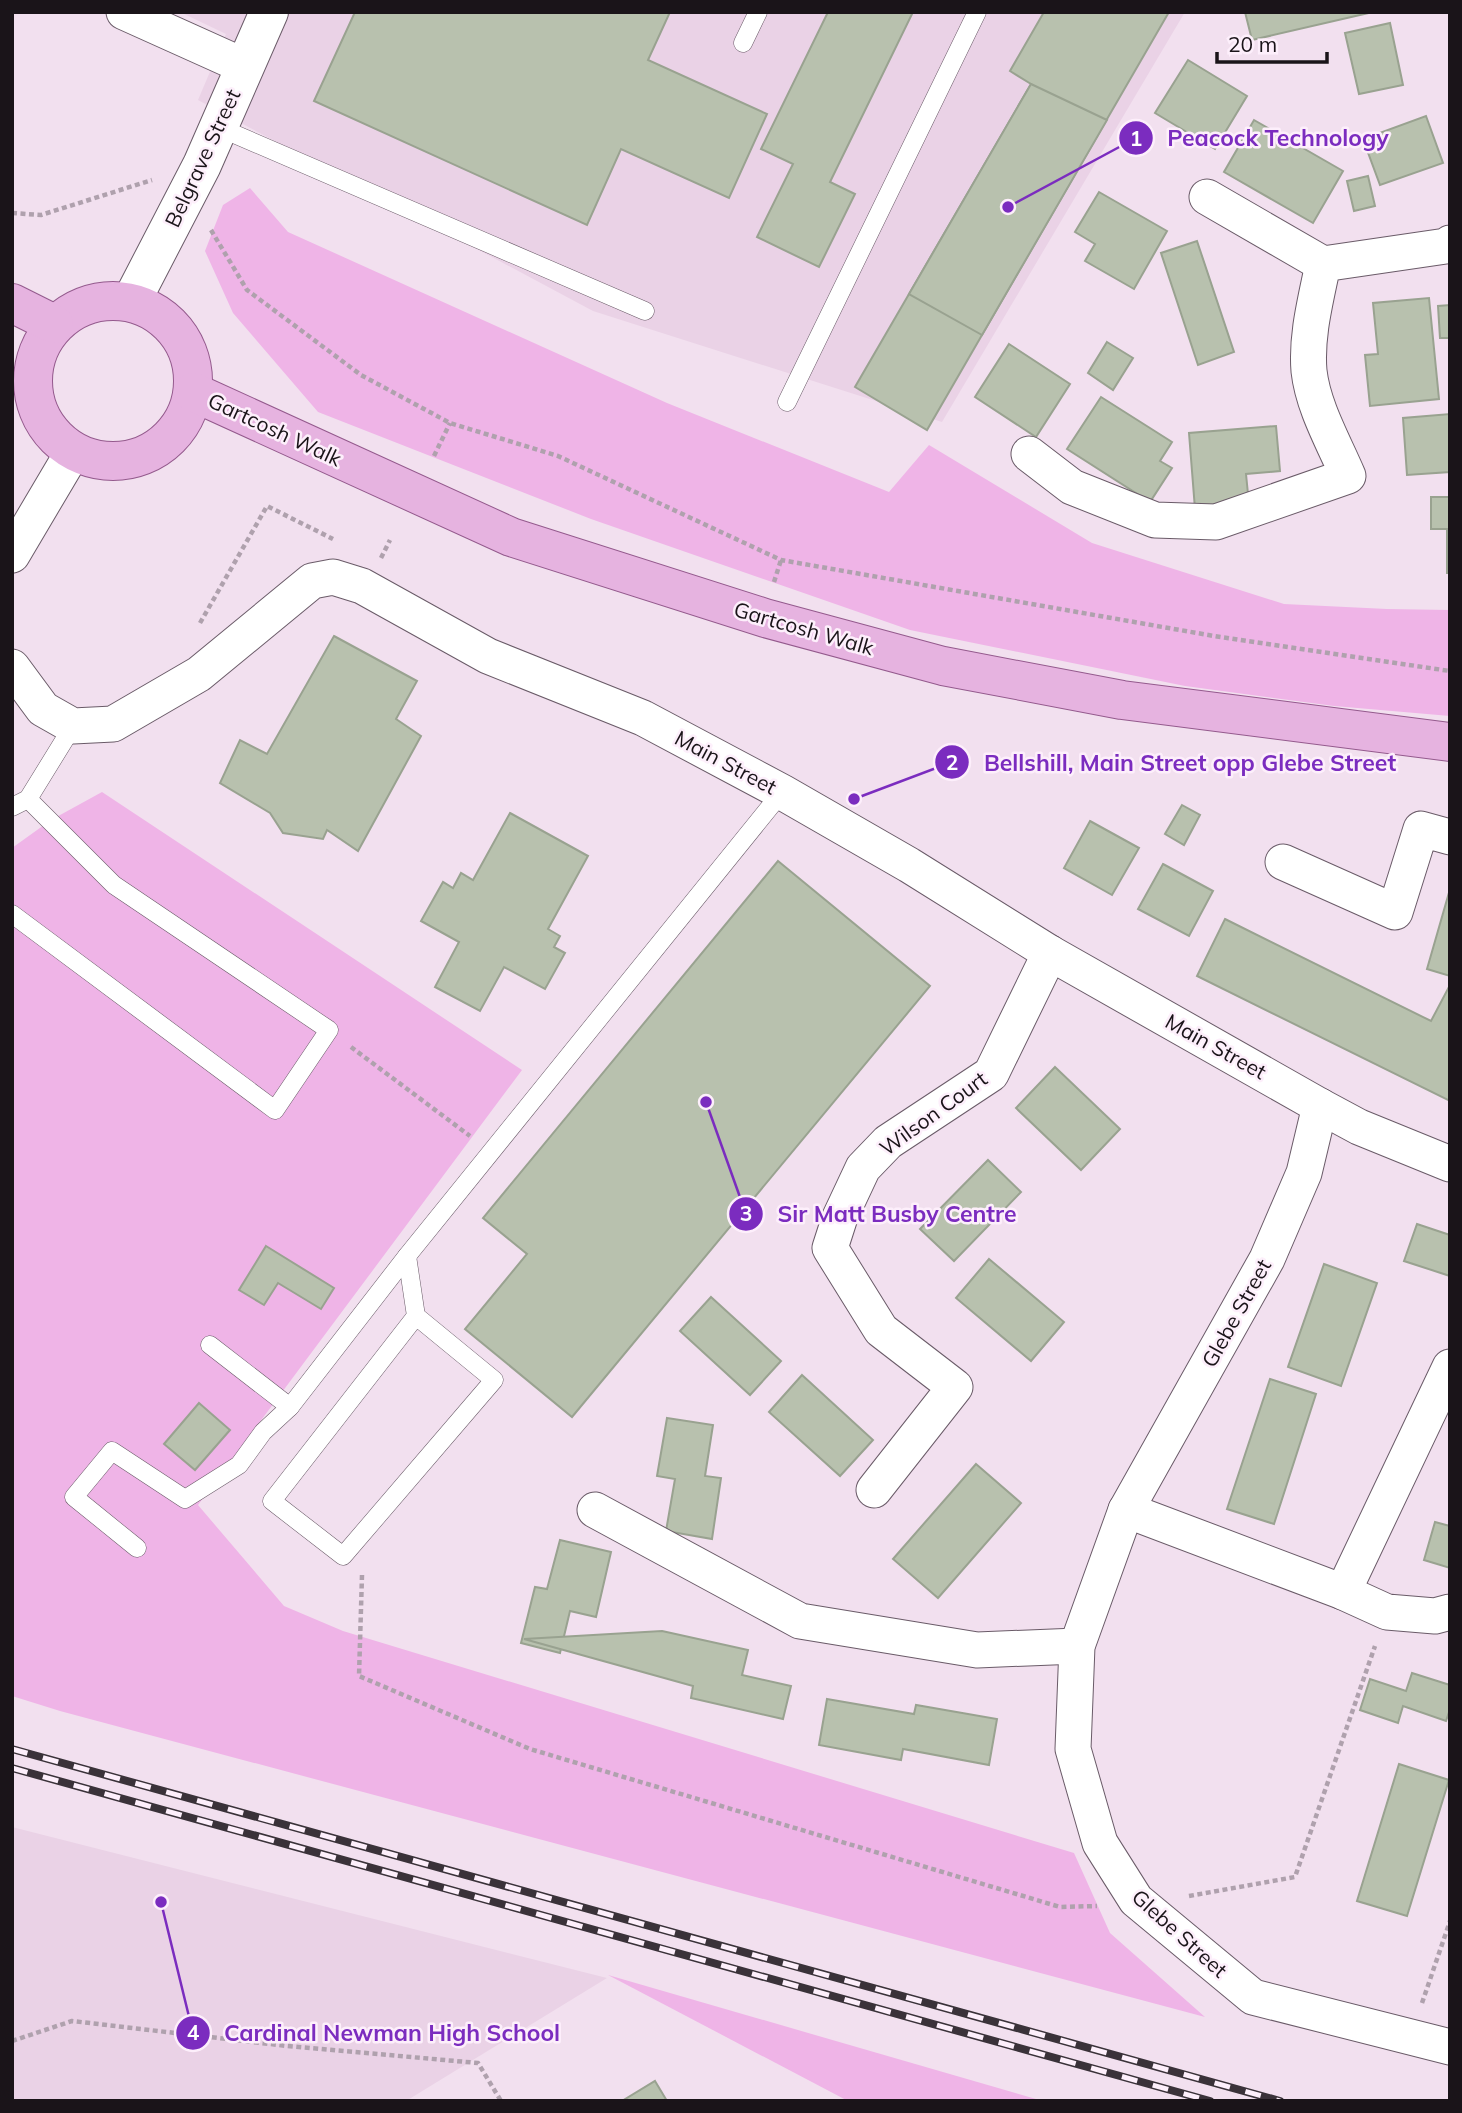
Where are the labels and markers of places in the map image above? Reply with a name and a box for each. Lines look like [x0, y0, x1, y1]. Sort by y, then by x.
callout: Peacock Technology [1118, 116, 1403, 160]
callout: Bellshill, Main Street opp Glebe Street [935, 740, 1410, 784]
callout: Sir Matt Busby Centre [728, 1192, 1030, 1236]
callout: Cardinal Newman High School [175, 2011, 574, 2055]

